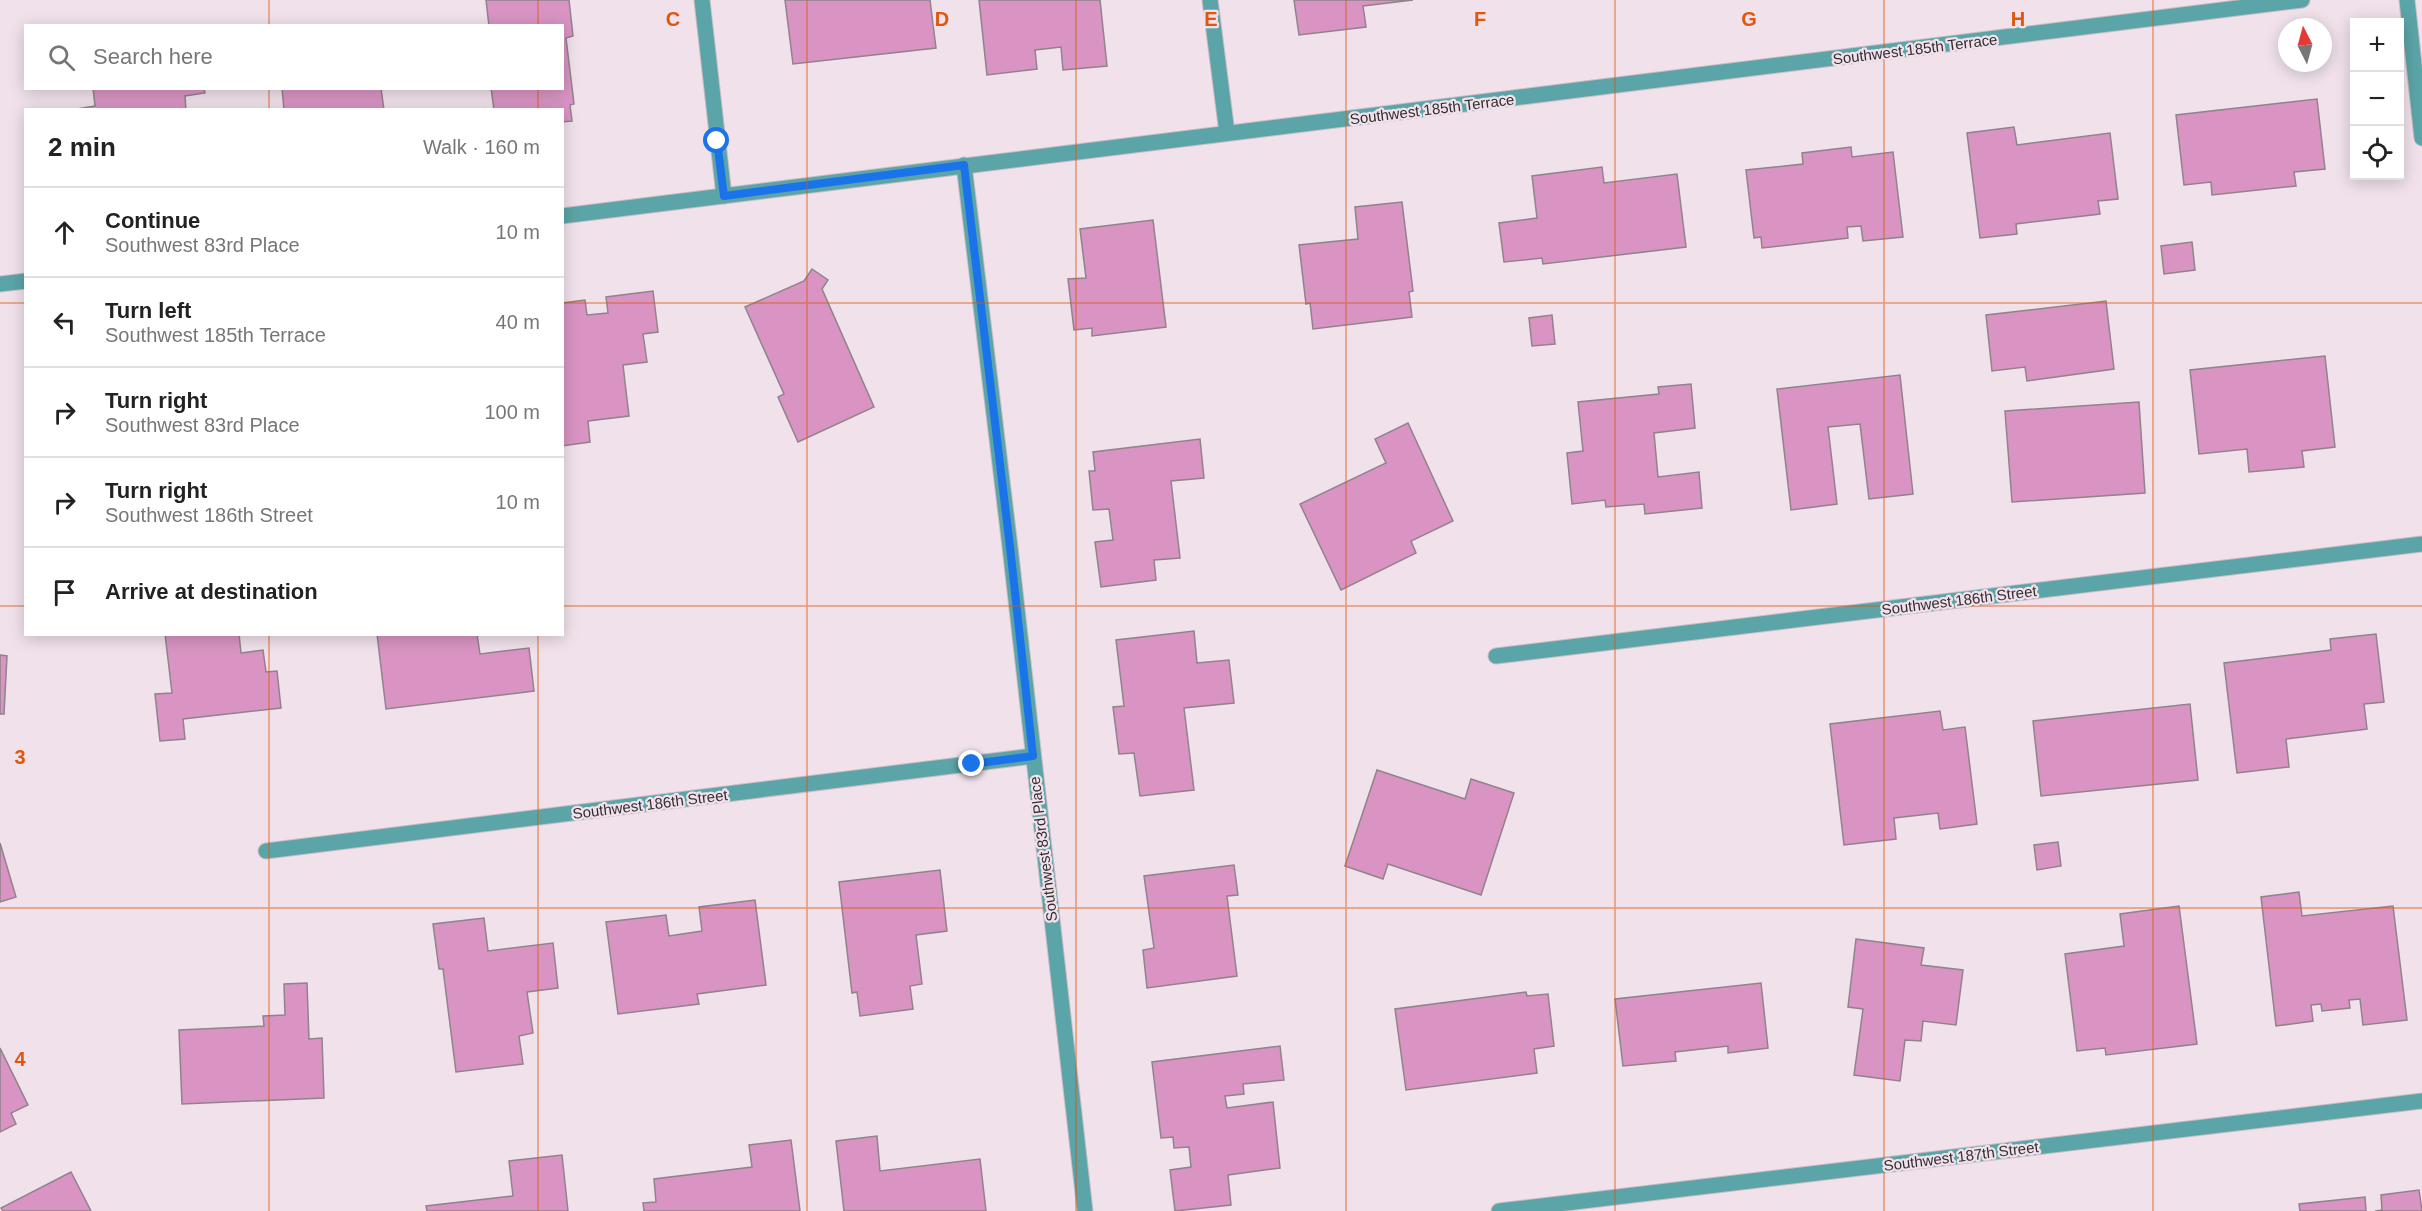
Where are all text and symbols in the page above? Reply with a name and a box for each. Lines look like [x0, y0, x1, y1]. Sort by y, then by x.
text: C [666, 8, 680, 30]
text: D [935, 8, 949, 30]
text: E [1204, 8, 1218, 30]
text: F [1474, 8, 1486, 30]
text: G [1741, 8, 1757, 30]
text: H [2011, 8, 2025, 30]
north arrow [2278, 18, 2332, 72]
map controls [2350, 18, 2404, 180]
button: + [2350, 18, 2404, 72]
search box [24, 24, 564, 90]
street label: Southwest 185th Terrace [1832, 30, 1998, 68]
icon: search [45, 41, 78, 74]
text: Search here [93, 44, 213, 69]
button: − [2350, 72, 2404, 126]
street label: Southwest 185th Terrace [1349, 90, 1515, 128]
button: locate [2350, 126, 2404, 180]
route start [703, 127, 729, 153]
text: 2 min [48, 132, 116, 162]
text: Walk · 160 m [423, 136, 540, 158]
text: Continue [105, 208, 200, 233]
icon: ahead [48, 216, 81, 249]
text: 10 m [496, 221, 540, 243]
text: Southwest 83rd Place [105, 234, 300, 256]
text: Turn left [105, 298, 191, 323]
icon: left [48, 306, 81, 339]
text: 40 m [496, 311, 540, 333]
text: Southwest 185th Terrace [105, 324, 326, 346]
text: Turn right [105, 388, 207, 413]
icon: right [48, 396, 81, 429]
text: 100 m [484, 401, 540, 423]
text: Southwest 83rd Place [105, 414, 300, 436]
text: Turn right [105, 478, 207, 503]
icon: right [48, 486, 81, 519]
text: 10 m [496, 491, 540, 513]
text: Southwest 186th Street [105, 504, 313, 526]
icon: arrive [48, 576, 81, 609]
text: Arrive at destination [105, 579, 318, 604]
street label: Southwest 186th Street [1881, 582, 2038, 618]
text: 3 [14, 746, 26, 768]
route end [958, 750, 984, 776]
street label: Southwest 83rd Place [1026, 776, 1060, 922]
street label: Southwest 186th Street [572, 786, 729, 822]
text: 4 [14, 1048, 26, 1070]
street label: Southwest 187th Street [1883, 1138, 2040, 1174]

